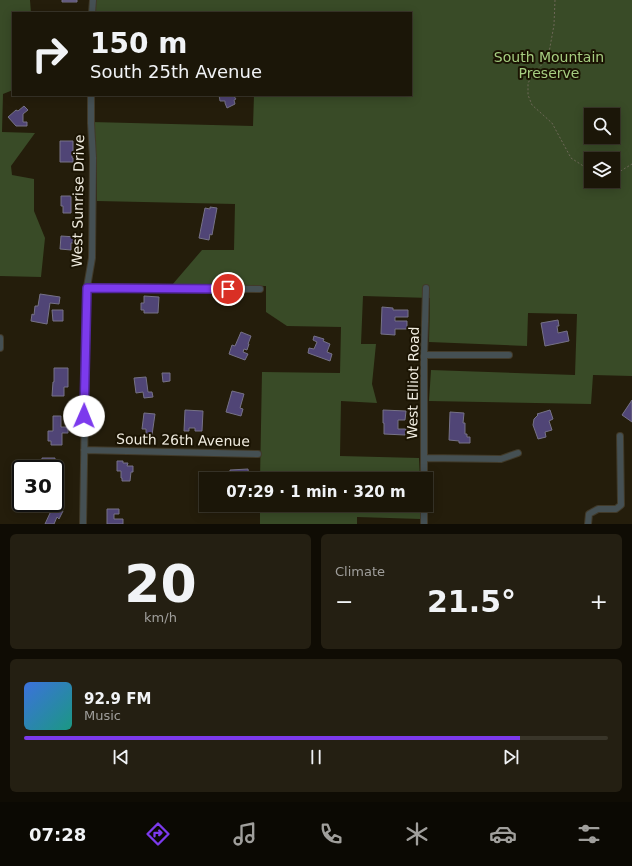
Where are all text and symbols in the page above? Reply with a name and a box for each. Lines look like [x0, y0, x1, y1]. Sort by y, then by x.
text: 150 m [90, 27, 187, 60]
icon: right [24, 28, 76, 80]
park label: South Mountain Preserve [494, 49, 604, 81]
text: South 25th Avenue [90, 61, 262, 82]
map controls [584, 108, 620, 188]
button: search [584, 108, 620, 144]
street label: West Sunrise Drive [69, 134, 87, 268]
button: layers [584, 152, 620, 188]
pin [211, 272, 245, 306]
icon: arrive [217, 278, 239, 300]
street label: West Elliot Road [404, 326, 422, 440]
position arrow [63, 395, 105, 437]
street label: South 26th Avenue [116, 431, 250, 449]
speed limit sign: 30 [12, 460, 64, 512]
text: 07:29 · 1 min · 320 m [226, 483, 406, 501]
text: 20 [124, 554, 197, 614]
text: Climate [335, 564, 385, 579]
text: 21.5° [427, 584, 516, 619]
text: − [335, 589, 353, 614]
text: + [590, 589, 608, 614]
text: km/h [144, 610, 177, 625]
text: 92.9 FM [84, 690, 151, 708]
text: Music [84, 708, 121, 723]
icon: previous [110, 746, 132, 768]
icon: pause [305, 746, 327, 768]
icon: next [500, 746, 522, 768]
icon: directions [144, 820, 172, 848]
icon: music [231, 820, 259, 848]
icon: phone [317, 820, 345, 848]
icon: climate [403, 820, 431, 848]
icon: car [489, 820, 517, 848]
icon: filters [575, 820, 603, 848]
text: 07:28 [29, 824, 86, 845]

